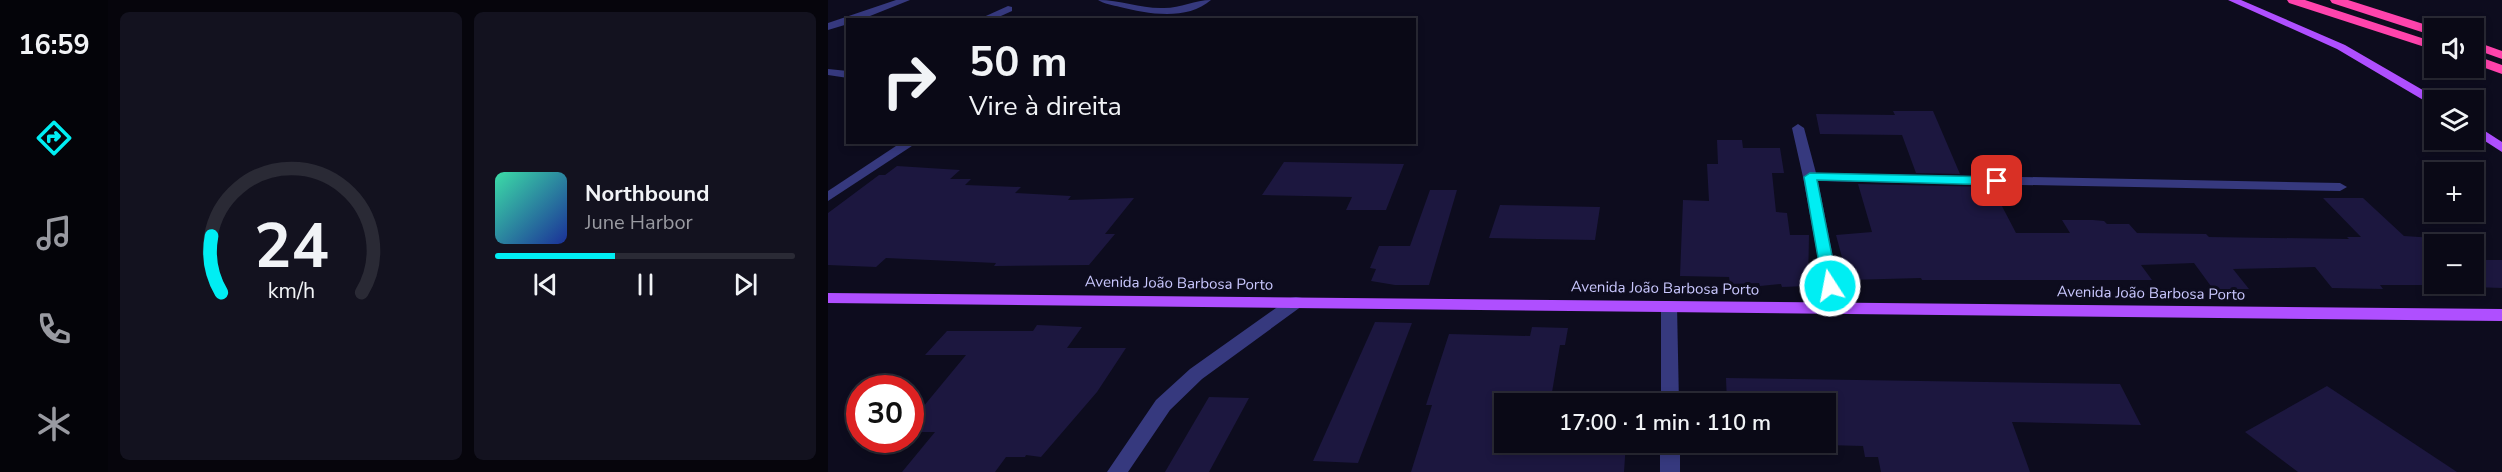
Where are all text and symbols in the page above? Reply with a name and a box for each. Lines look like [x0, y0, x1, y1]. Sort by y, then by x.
map controls [2424, 18, 2484, 294]
button: sound [2424, 18, 2484, 78]
text: 16:59 [18, 27, 90, 64]
text: 50 m [969, 34, 1068, 91]
icon: right [870, 42, 948, 120]
text: Vire à direita [969, 88, 1122, 125]
button: layers [2424, 90, 2484, 150]
icon: directions [33, 117, 75, 159]
pin [1971, 155, 2022, 206]
button: + [2424, 162, 2484, 222]
icon: arrive [1980, 164, 2013, 197]
text: Northbound [585, 179, 709, 209]
text: 24 [254, 204, 328, 289]
text: June Harbor [585, 209, 693, 236]
icon: music [33, 212, 75, 254]
button: − [2424, 234, 2484, 294]
position arrow [1798, 254, 1862, 318]
icon: previous [529, 268, 562, 301]
icon: pause [629, 268, 662, 301]
icon: next [729, 268, 762, 301]
street label: Avenida João Barbosa Porto [1085, 271, 1273, 295]
text: km/h [267, 276, 315, 306]
street label: Avenida João Barbosa Porto [1571, 276, 1759, 300]
street label: Avenida João Barbosa Porto [2057, 281, 2245, 305]
icon: phone [33, 308, 75, 350]
speed limit sign: 30 [846, 375, 924, 453]
icon: climate [33, 403, 75, 445]
text: 17:00 · 1 min · 110 m [1559, 408, 1771, 438]

